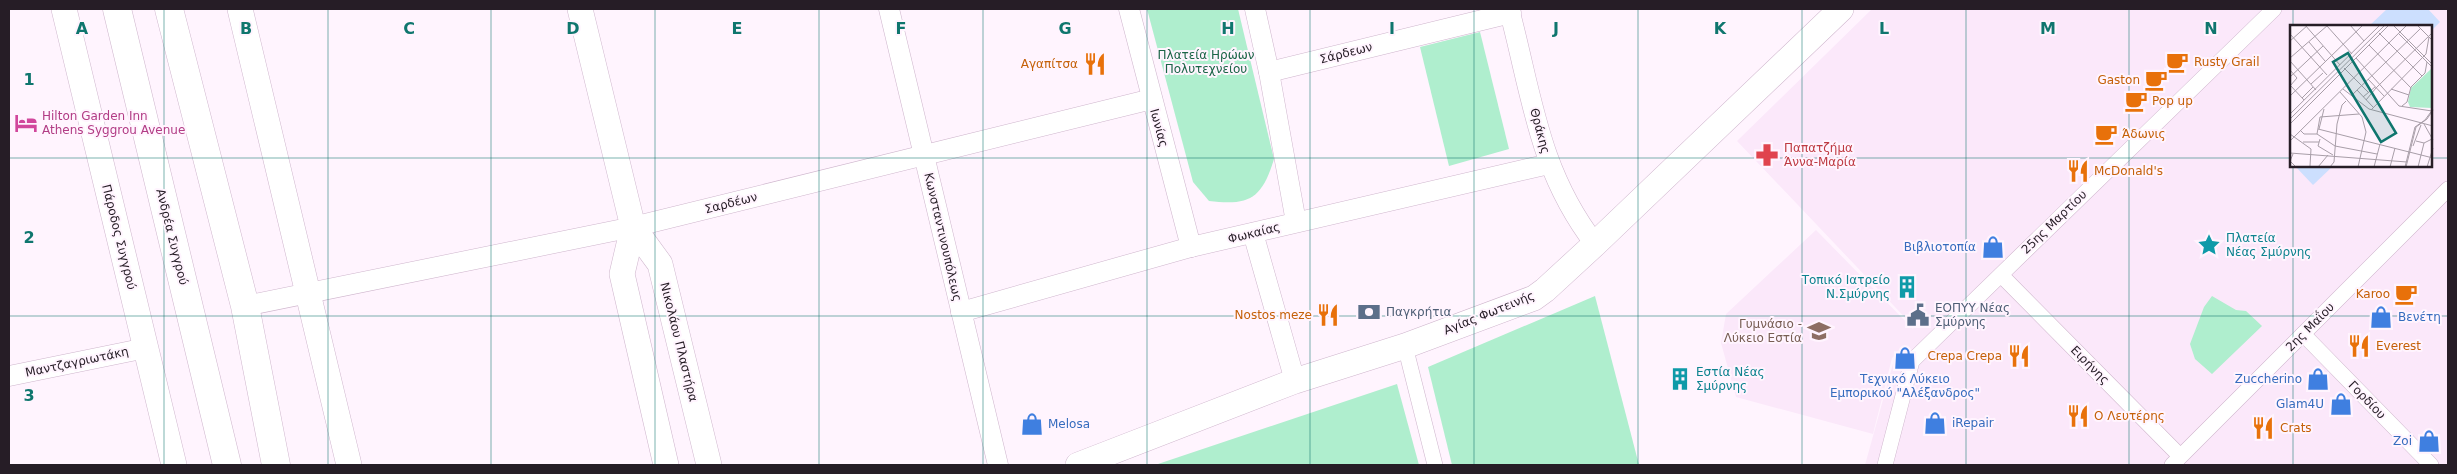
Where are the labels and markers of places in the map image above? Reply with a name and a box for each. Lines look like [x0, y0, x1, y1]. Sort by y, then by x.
cafe icon: Rusty Grail [2164, 49, 2190, 75]
restaurant icon: Αγαπίτσα [1082, 51, 1108, 77]
place label: Rusty Grail [2194, 55, 2260, 69]
place label: Αγαπίτσα [1021, 57, 1078, 71]
cafe icon: Gaston [2143, 67, 2169, 93]
place label: Gaston [2097, 73, 2140, 87]
cafe icon: Pop up [2123, 88, 2149, 114]
place label: Pop up [2152, 94, 2193, 108]
place label: Hilton Garden Inn Athens Syggrou Avenue [42, 109, 185, 137]
hotel icon: Hilton Garden Inn Athens Syggrou Avenue [13, 110, 39, 136]
cafe icon: Άδωνις [2093, 121, 2119, 147]
place label: Άδωνις [2122, 127, 2166, 141]
place label: Παπατζήμα Άννα-Μαρία [1784, 141, 1856, 169]
pharmacy icon: Παπατζήμα Άννα-Μαρία [1754, 142, 1780, 168]
restaurant icon: McDonald's [2065, 158, 2091, 184]
place label: McDonald's [2094, 164, 2163, 178]
place label: Πλατεία Νέας Σμύρνης [2226, 231, 2311, 259]
place icon: Πλατεία Νέας Σμύρνης [2196, 232, 2222, 258]
shop icon: Βιβλιοτοπία [1980, 234, 2006, 260]
place label: Βιβλιοτοπία [1904, 240, 1976, 254]
place label: Τοπικό Ιατρείο Ν.Σμύρνης [1801, 273, 1890, 301]
building icon: Τοπικό Ιατρείο Ν.Σμύρνης [1894, 274, 1920, 300]
cafe icon: Karoo [2393, 281, 2419, 307]
place label: Karoo [2356, 287, 2390, 301]
bank icon: Παγκρήτια [1356, 299, 1382, 325]
place label: ΕΟΠΥΥ Νέας Σμύρνης [1935, 301, 2010, 329]
restaurant icon: Nostos meze [1315, 302, 1341, 328]
public building icon: ΕΟΠΥΥ Νέας Σμύρνης [1905, 302, 1931, 328]
shop icon: Βενέτη [2368, 304, 2394, 330]
place label: Παγκρήτια [1386, 305, 1452, 319]
place label: Nostos meze [1235, 308, 1312, 322]
place label: Βενέτη [2398, 310, 2441, 324]
place label: Γυμνάσιο - Λύκειο Εστία [1724, 317, 1802, 345]
school or university icon: Γυμνάσιο - Λύκειο Εστία [1806, 318, 1832, 344]
restaurant icon: Everest [2346, 333, 2372, 359]
place label: Everest [2376, 339, 2421, 353]
restaurant icon: Crepa Crepa [2006, 343, 2032, 369]
shop icon: Τεχνικό Λύκειο Εμπορικού "Αλέξανδρος" [1892, 345, 1918, 371]
place label: Crepa Crepa [1927, 349, 2002, 363]
place label: Εστία Νέας Σμύρνης [1696, 365, 1765, 393]
building icon: Εστία Νέας Σμύρνης [1667, 366, 1693, 392]
shop icon: Zuccherino [2305, 366, 2331, 392]
place label: Τεχνικό Λύκειο Εμπορικού "Αλέξανδρος" [1830, 372, 1980, 400]
place label: Zuccherino [2235, 372, 2302, 386]
shop icon: Glam4U [2328, 391, 2354, 417]
place label: Glam4U [2276, 397, 2324, 411]
restaurant icon: Ο Λευτέρης [2065, 403, 2091, 429]
place label: Ο Λευτέρης [2094, 409, 2165, 423]
shop icon: iRepair [1922, 410, 1948, 436]
shop icon: Melosa [1019, 411, 1045, 437]
restaurant icon: Crats [2250, 415, 2276, 441]
place label: iRepair [1952, 416, 1994, 430]
place label: Melosa [1048, 417, 1090, 431]
place label: Crats [2280, 421, 2312, 435]
shop icon: Zoi [2416, 428, 2442, 454]
place label: Zoi [2393, 434, 2412, 448]

